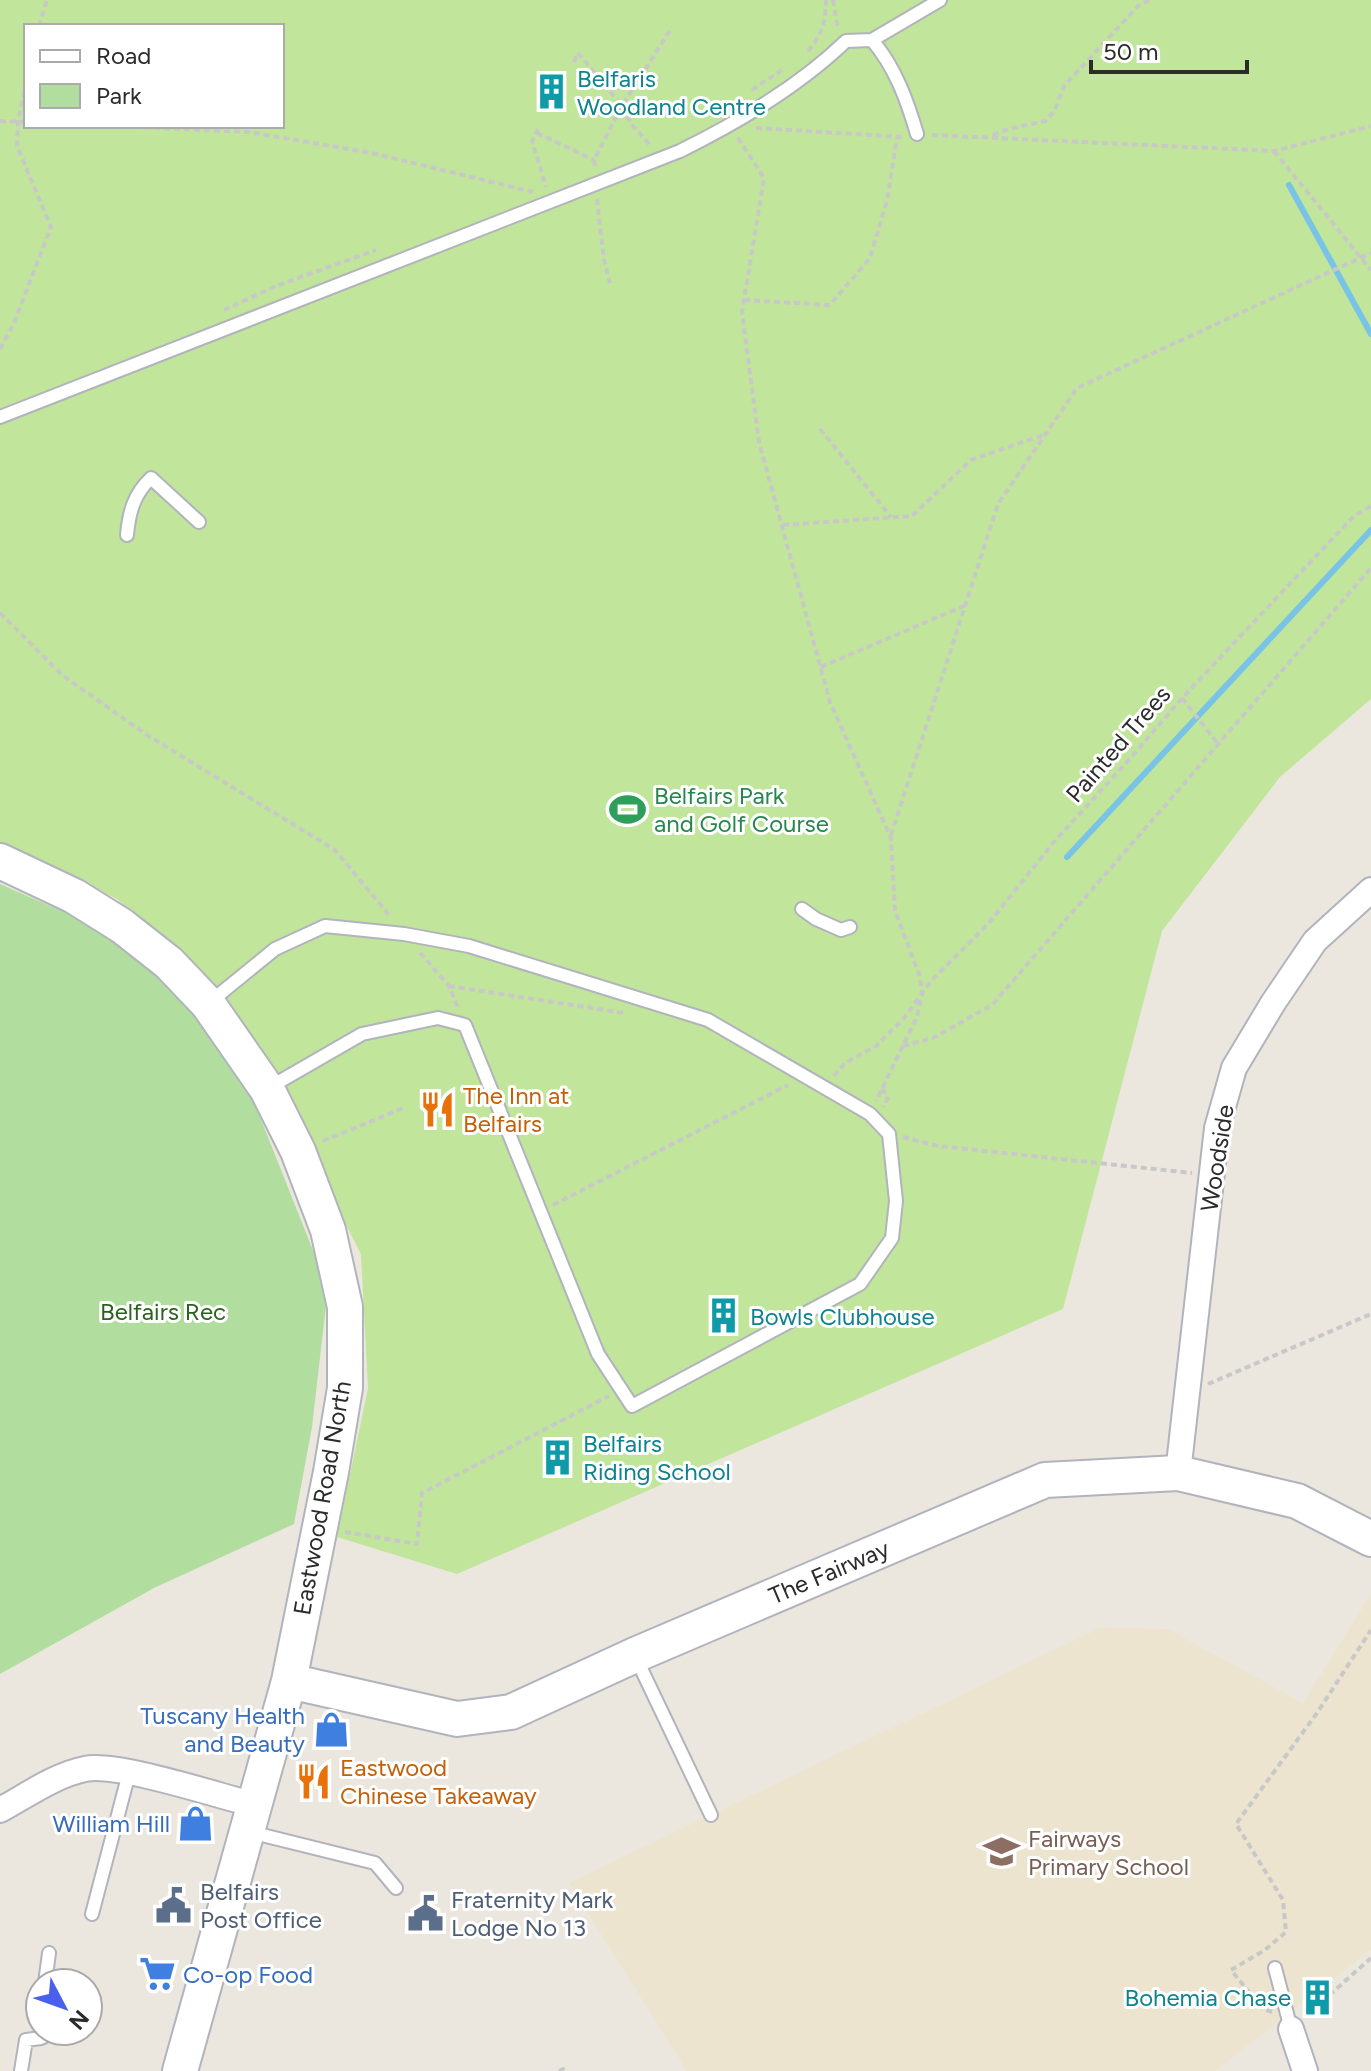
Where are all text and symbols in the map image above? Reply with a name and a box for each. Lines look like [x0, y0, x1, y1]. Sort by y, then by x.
legend [24, 24, 284, 128]
scale bar [1091, 24, 1247, 74]
text: 50 m [1103, 37, 1159, 66]
text: Road [96, 41, 151, 70]
place label: Belfaris Woodland Centre [577, 64, 766, 121]
building icon: Belfaris Woodland Centre [532, 73, 570, 111]
text: Park [96, 81, 142, 110]
street label: Painted Trees [1060, 680, 1176, 808]
place label: Belfairs Park and Golf Course [654, 781, 829, 838]
sports icon: Belfairs Park and Golf Course [609, 790, 647, 828]
place label: The Inn at Belfairs [463, 1081, 569, 1138]
restaurant icon: The Inn at Belfairs [418, 1090, 456, 1128]
street label: Woodside [1194, 1102, 1240, 1214]
park label: Belfairs Rec [100, 1297, 226, 1326]
building icon: Bowls Clubhouse [705, 1297, 743, 1335]
place label: Bowls Clubhouse [750, 1302, 935, 1331]
street label: Eastwood Road North [287, 1379, 357, 1617]
place label: Belfairs Riding School [583, 1429, 731, 1486]
building icon: Belfairs Riding School [538, 1438, 576, 1476]
street label: The Fairway [765, 1534, 894, 1610]
place label: Tuscany Health and Beauty [140, 1701, 305, 1758]
shop icon: Tuscany Health and Beauty [312, 1710, 350, 1748]
place label: Eastwood Chinese Takeaway [340, 1753, 537, 1810]
restaurant icon: Eastwood Chinese Takeaway [295, 1762, 333, 1800]
shop icon: William Hill [177, 1804, 215, 1842]
place label: William Hill [53, 1809, 170, 1838]
place label: Fairways Primary School [1028, 1824, 1189, 1881]
school or university icon: Fairways Primary School [983, 1833, 1021, 1871]
place label: Belfairs Post Office [200, 1877, 322, 1934]
place label: Fraternity Mark Lodge No 13 [451, 1885, 614, 1942]
public building icon: Belfairs Post Office [155, 1886, 193, 1924]
public building icon: Fraternity Mark Lodge No 13 [406, 1894, 444, 1932]
supermarket icon: Co-op Food [138, 1955, 176, 1993]
place label: Co-op Food [183, 1960, 313, 1989]
north arrow [24, 1967, 104, 2047]
building icon: Bohemia Chase [1298, 1978, 1336, 2016]
place label: Bohemia Chase [1125, 1983, 1291, 2012]
text: N [63, 2005, 94, 2035]

